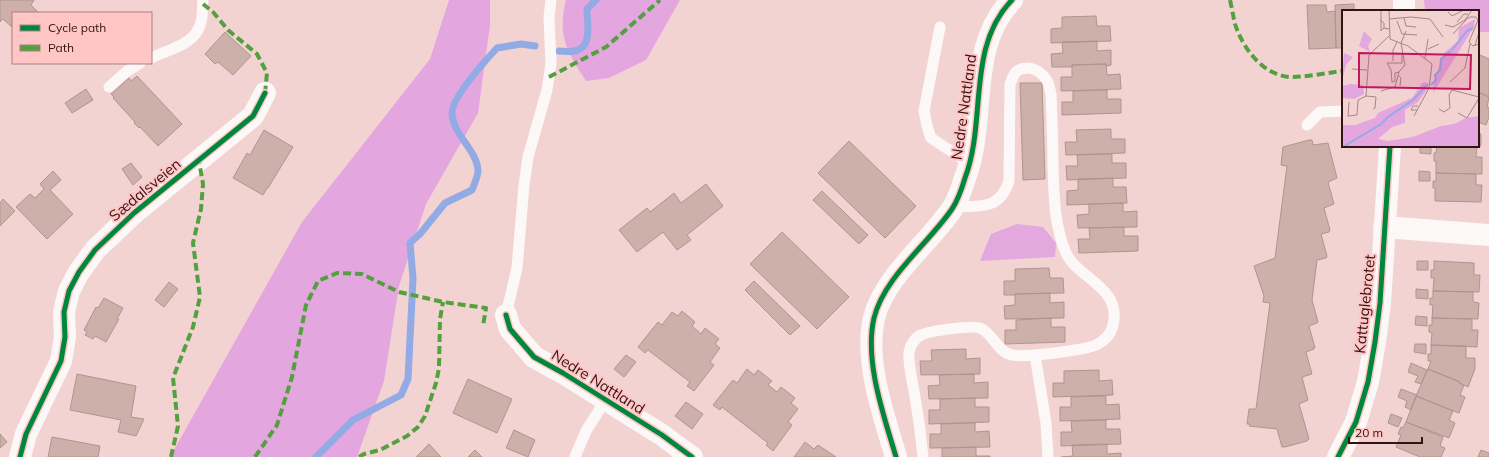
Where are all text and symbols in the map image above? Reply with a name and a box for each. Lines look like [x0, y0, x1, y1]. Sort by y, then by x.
inset map [1342, 10, 1479, 147]
legend [12, 12, 152, 64]
text: Cycle path [48, 20, 106, 35]
text: Path [48, 40, 74, 55]
street label: Nedre Nattland [947, 53, 980, 161]
street label: Sædalsveien [105, 154, 184, 225]
street label: Kattuglebrotet [1350, 253, 1379, 355]
street label: Nedre Nattland [548, 345, 649, 418]
scale bar [1349, 419, 1422, 445]
text: 20 m [1355, 425, 1383, 440]

